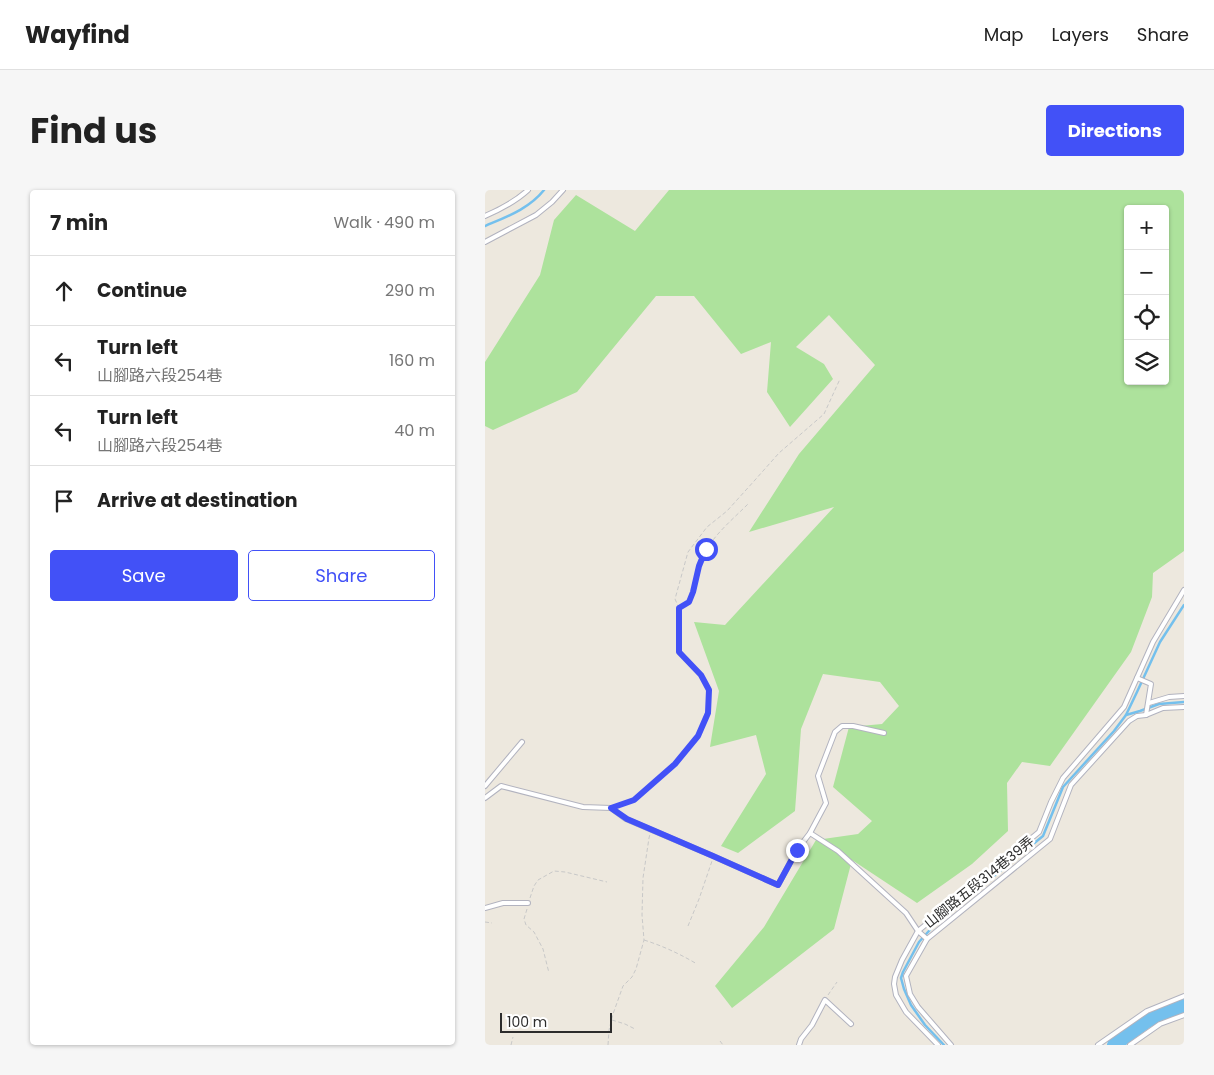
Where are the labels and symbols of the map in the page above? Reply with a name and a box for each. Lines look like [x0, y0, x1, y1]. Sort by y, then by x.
route start [695, 538, 718, 561]
street label: 山腳路五段314巷39弄 [920, 831, 1038, 933]
route end [786, 839, 809, 862]
scale bar [500, 1010, 613, 1033]

